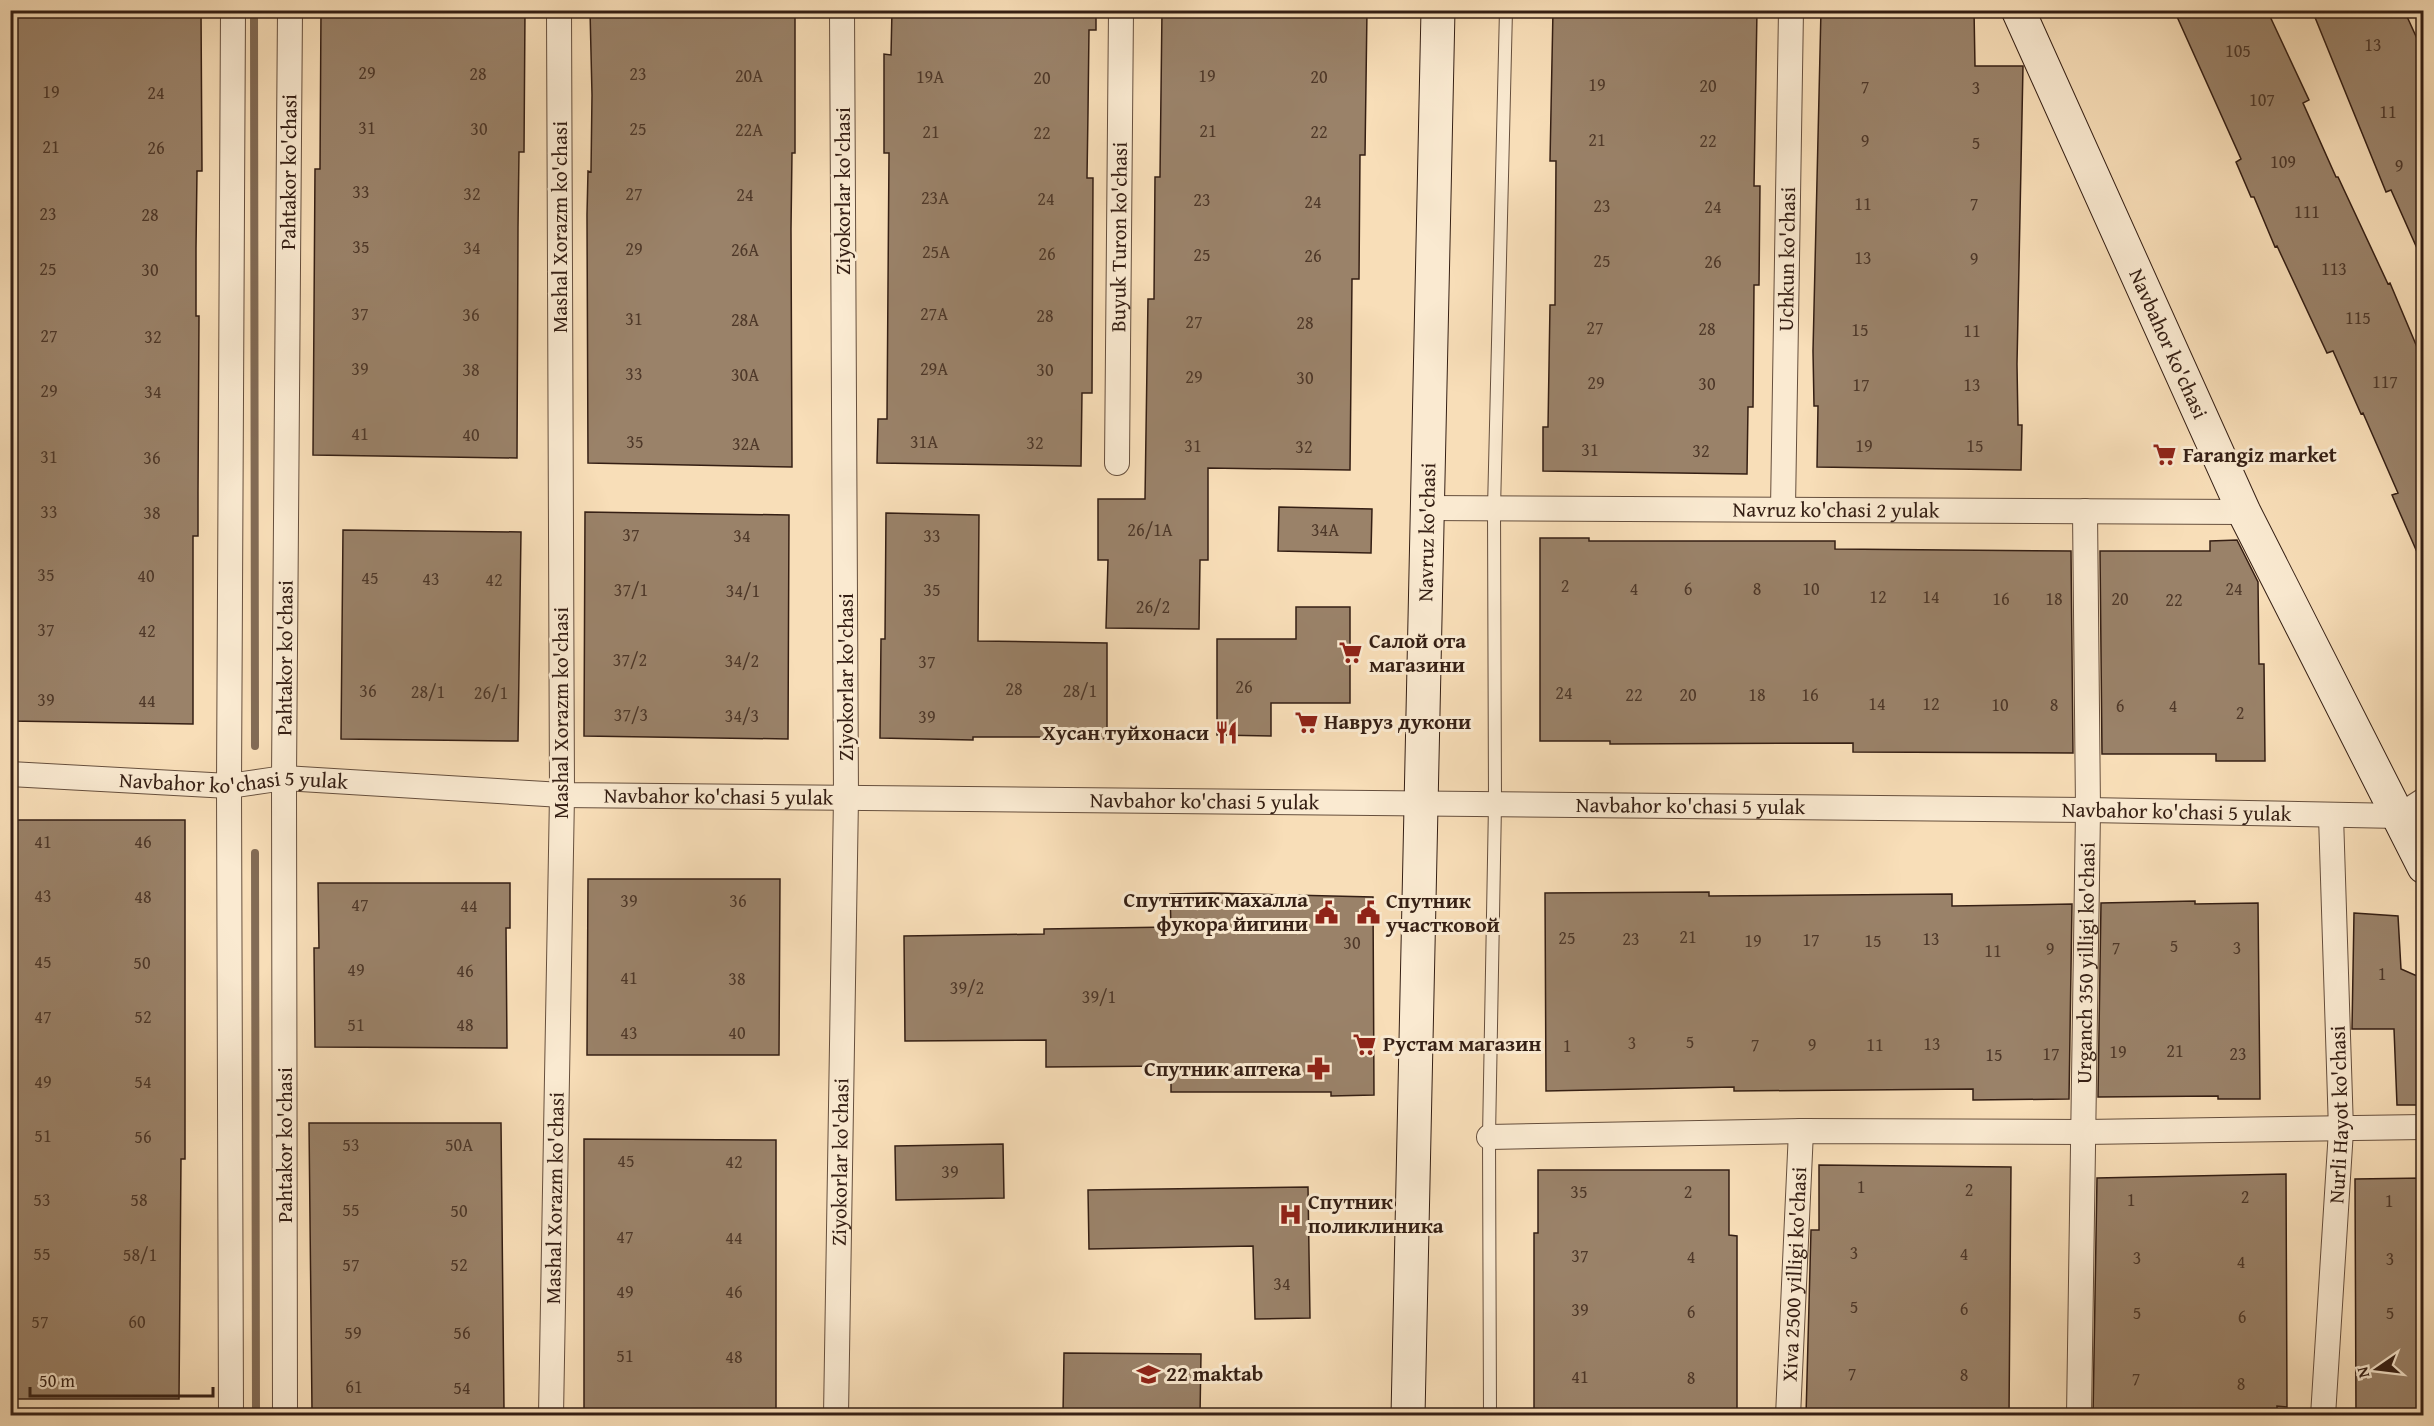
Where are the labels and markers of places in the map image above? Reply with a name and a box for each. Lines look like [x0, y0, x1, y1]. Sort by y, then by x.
place label: Farangiz market [2183, 439, 2337, 470]
supermarket icon: Farangiz market [2152, 442, 2178, 468]
place label: Салой ота магазини [1369, 625, 1466, 680]
supermarket icon: Салой ота магазини [1338, 640, 1364, 666]
place label: Навруз дукони [1324, 706, 1471, 737]
supermarket icon: Навруз дукони [1293, 709, 1319, 735]
place label: Хусан туйхонаси [1042, 717, 1209, 748]
restaurant icon: Хусан туйхонаси [1214, 720, 1240, 746]
place label: Спутнтик махалла фукора йигини [1124, 884, 1308, 939]
place label: Спутник участковой [1385, 885, 1500, 940]
public building icon: Спутнтик махалла фукора йигини [1313, 899, 1339, 925]
public building icon: Спутник участковой [1355, 900, 1381, 926]
place label: Рустам магазин [1383, 1028, 1541, 1059]
supermarket icon: Рустам магазин [1352, 1031, 1378, 1057]
place label: Спутник аптека [1144, 1053, 1301, 1084]
pharmacy icon: Спутник аптека [1306, 1056, 1332, 1082]
place label: Спутник поликлиника [1308, 1186, 1444, 1241]
hospital icon: Спутник поликлиника [1277, 1201, 1303, 1227]
place label: 22 maktab [1166, 1358, 1263, 1389]
school or university icon: 22 maktab [1135, 1361, 1161, 1387]

